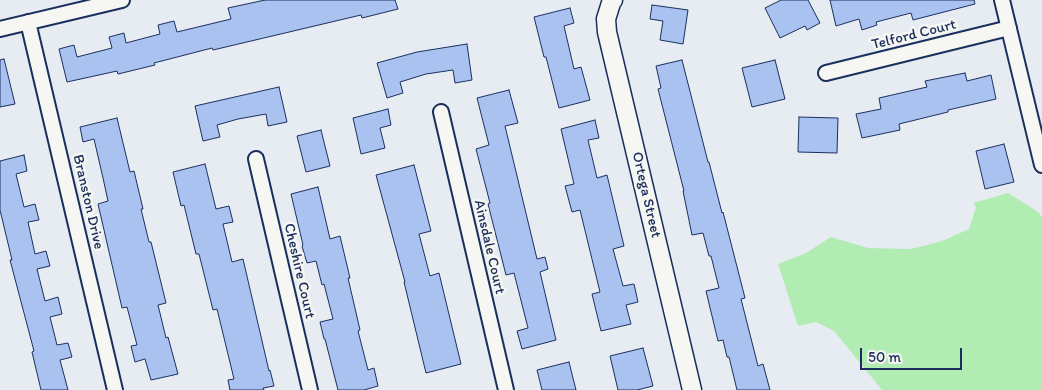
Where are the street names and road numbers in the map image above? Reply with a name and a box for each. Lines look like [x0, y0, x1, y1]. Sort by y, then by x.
street label: Telford Court [870, 16, 958, 54]
street label: Ortega Street [627, 150, 665, 240]
street label: Branston Drive [68, 153, 108, 251]
street label: Ainsdale Court [469, 198, 509, 296]
street label: Cheshire Court [279, 222, 319, 320]

